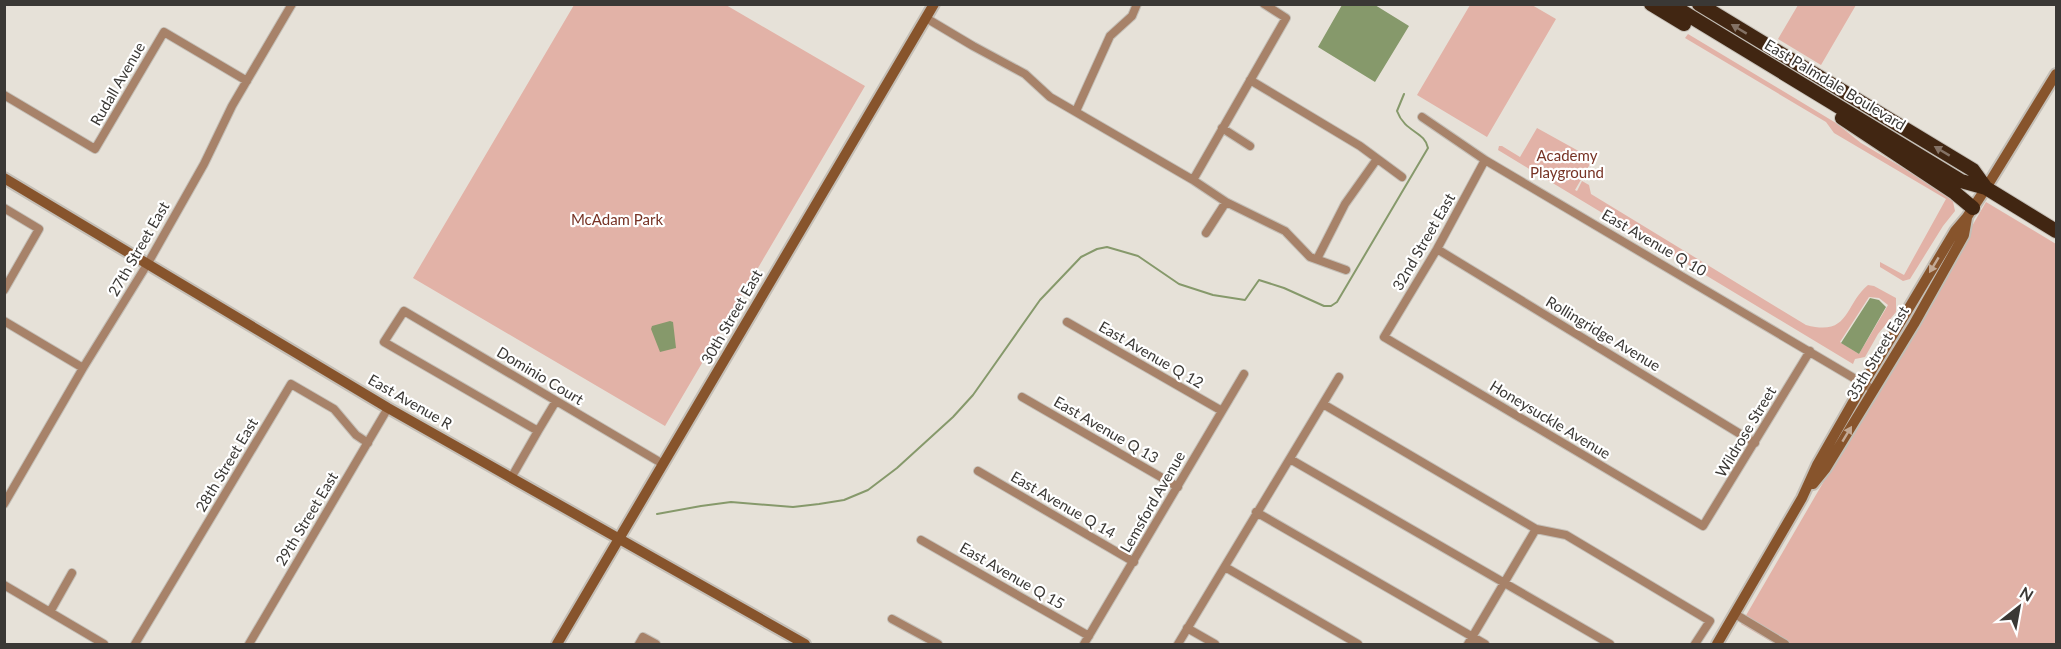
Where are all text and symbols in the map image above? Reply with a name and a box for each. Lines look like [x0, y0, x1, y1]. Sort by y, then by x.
one-way arrow [1731, 23, 1747, 34]
street label: East Palmdale Boulevard [1762, 35, 1909, 133]
street label: Rudall Avenue [86, 38, 148, 128]
park label: Academy Playground [1530, 146, 1604, 181]
one-way arrow [1934, 146, 1950, 157]
street label: 32nd Street East [1388, 189, 1459, 293]
street label: 27th Street East [104, 197, 173, 299]
street label: East Avenue Q 10 [1599, 205, 1710, 280]
park label: McAdam Park [571, 210, 663, 228]
one-way arrow [1929, 257, 1940, 273]
street label: 30th Street East [697, 265, 766, 367]
street label: Rollingridge Avenue [1543, 292, 1664, 374]
street label: 35th Street East [1842, 302, 1913, 403]
street label: East Avenue Q 12 [1096, 317, 1207, 391]
street label: Dominio Court [494, 342, 588, 408]
street label: East Avenue R [365, 370, 456, 433]
street label: Honeysuckle Avenue [1487, 376, 1614, 462]
street label: Wildrose Street [1711, 382, 1780, 480]
street label: East Avenue Q 13 [1051, 392, 1162, 466]
street label: 28th Street East [191, 414, 262, 515]
one-way arrow [1842, 426, 1853, 442]
street label: Lemsford Avenue [1116, 448, 1188, 555]
street label: East Avenue Q 14 [1008, 467, 1119, 542]
street label: 29th Street East [271, 468, 342, 569]
street label: East Avenue Q 15 [957, 538, 1068, 612]
north arrow [1989, 577, 2049, 637]
text: N [2017, 582, 2037, 605]

